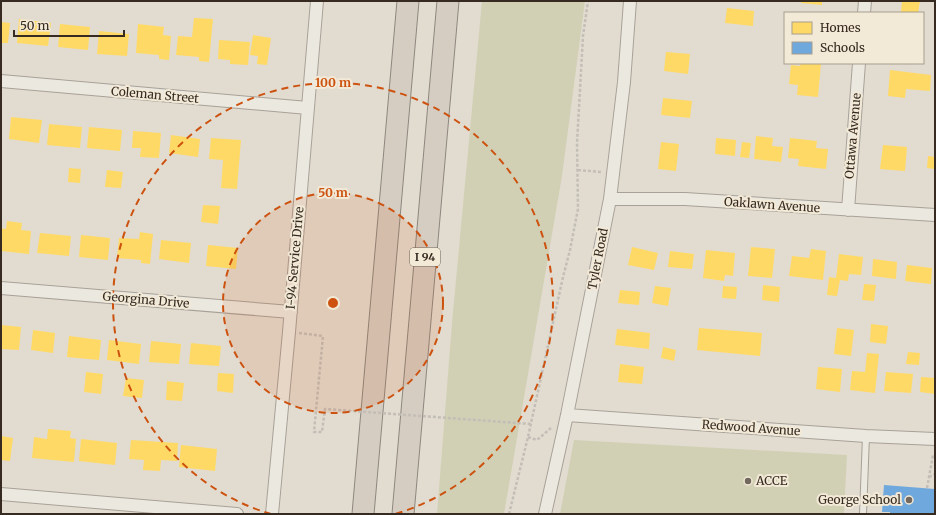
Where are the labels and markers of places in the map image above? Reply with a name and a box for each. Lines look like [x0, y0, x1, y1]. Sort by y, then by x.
centre of rings [326, 296, 340, 310]
place label: ACCE [755, 473, 788, 488]
marker: ACCE [743, 476, 753, 486]
place label: George School [818, 492, 901, 507]
marker: George School [904, 495, 914, 505]

